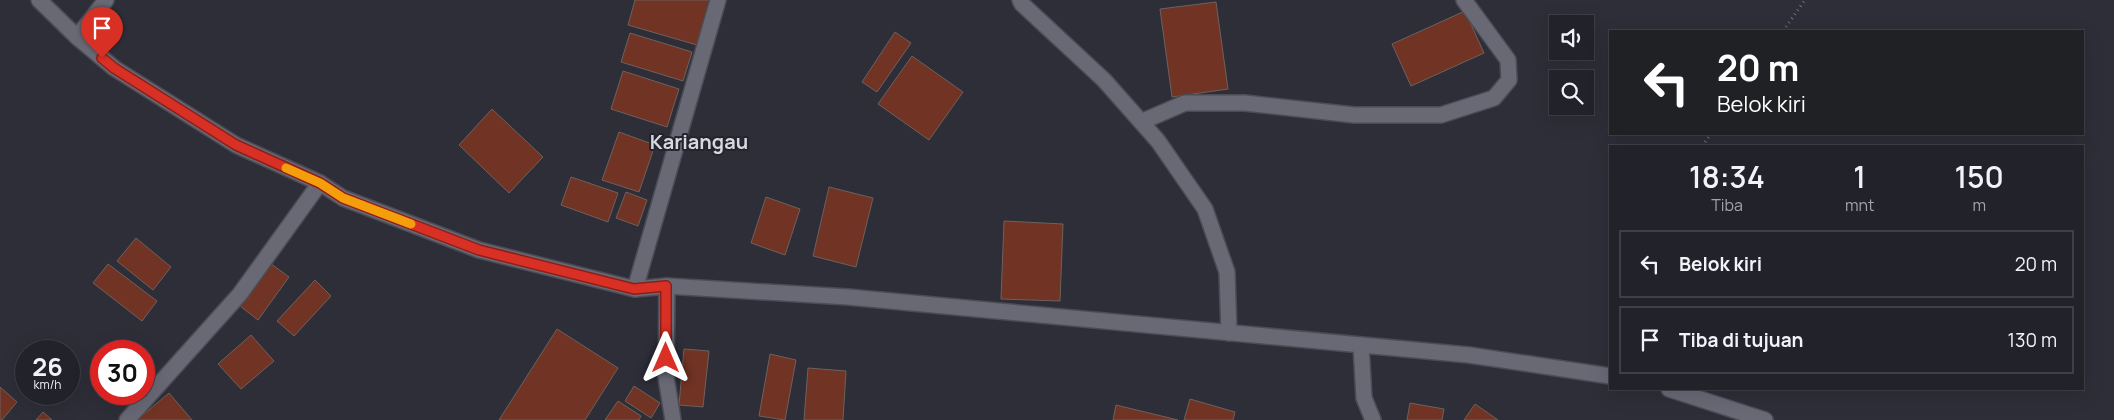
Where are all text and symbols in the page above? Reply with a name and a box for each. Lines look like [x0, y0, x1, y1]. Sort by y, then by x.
pin [81, 7, 123, 58]
icon: arrive [88, 14, 116, 42]
map controls [1549, 15, 1594, 115]
button: sound [1549, 15, 1594, 60]
text: 20 m [1717, 44, 1799, 92]
icon: left [1634, 50, 1699, 115]
button: search [1549, 70, 1594, 115]
text: Belok kiri [1717, 89, 1806, 119]
district label: Kariangau [650, 128, 748, 155]
text: 18:34 [1689, 156, 1765, 197]
text: 1 [1853, 156, 1866, 197]
text: 150 [1954, 156, 2004, 197]
text: Tiba [1711, 194, 1743, 216]
text: mnt [1845, 194, 1874, 216]
text: m [1972, 194, 1986, 216]
icon: left [1636, 250, 1664, 278]
text: Belok kiri [1679, 251, 1762, 277]
text: 20 m [2015, 251, 2057, 277]
icon: arrive [1636, 326, 1664, 354]
text: Tiba di tujuan [1679, 327, 1803, 353]
text: 130 m [2008, 327, 2057, 353]
position arrow [639, 331, 691, 383]
speed limit sign: 30 [90, 340, 155, 405]
text: 26 [32, 349, 63, 384]
text: km/h [34, 376, 61, 393]

